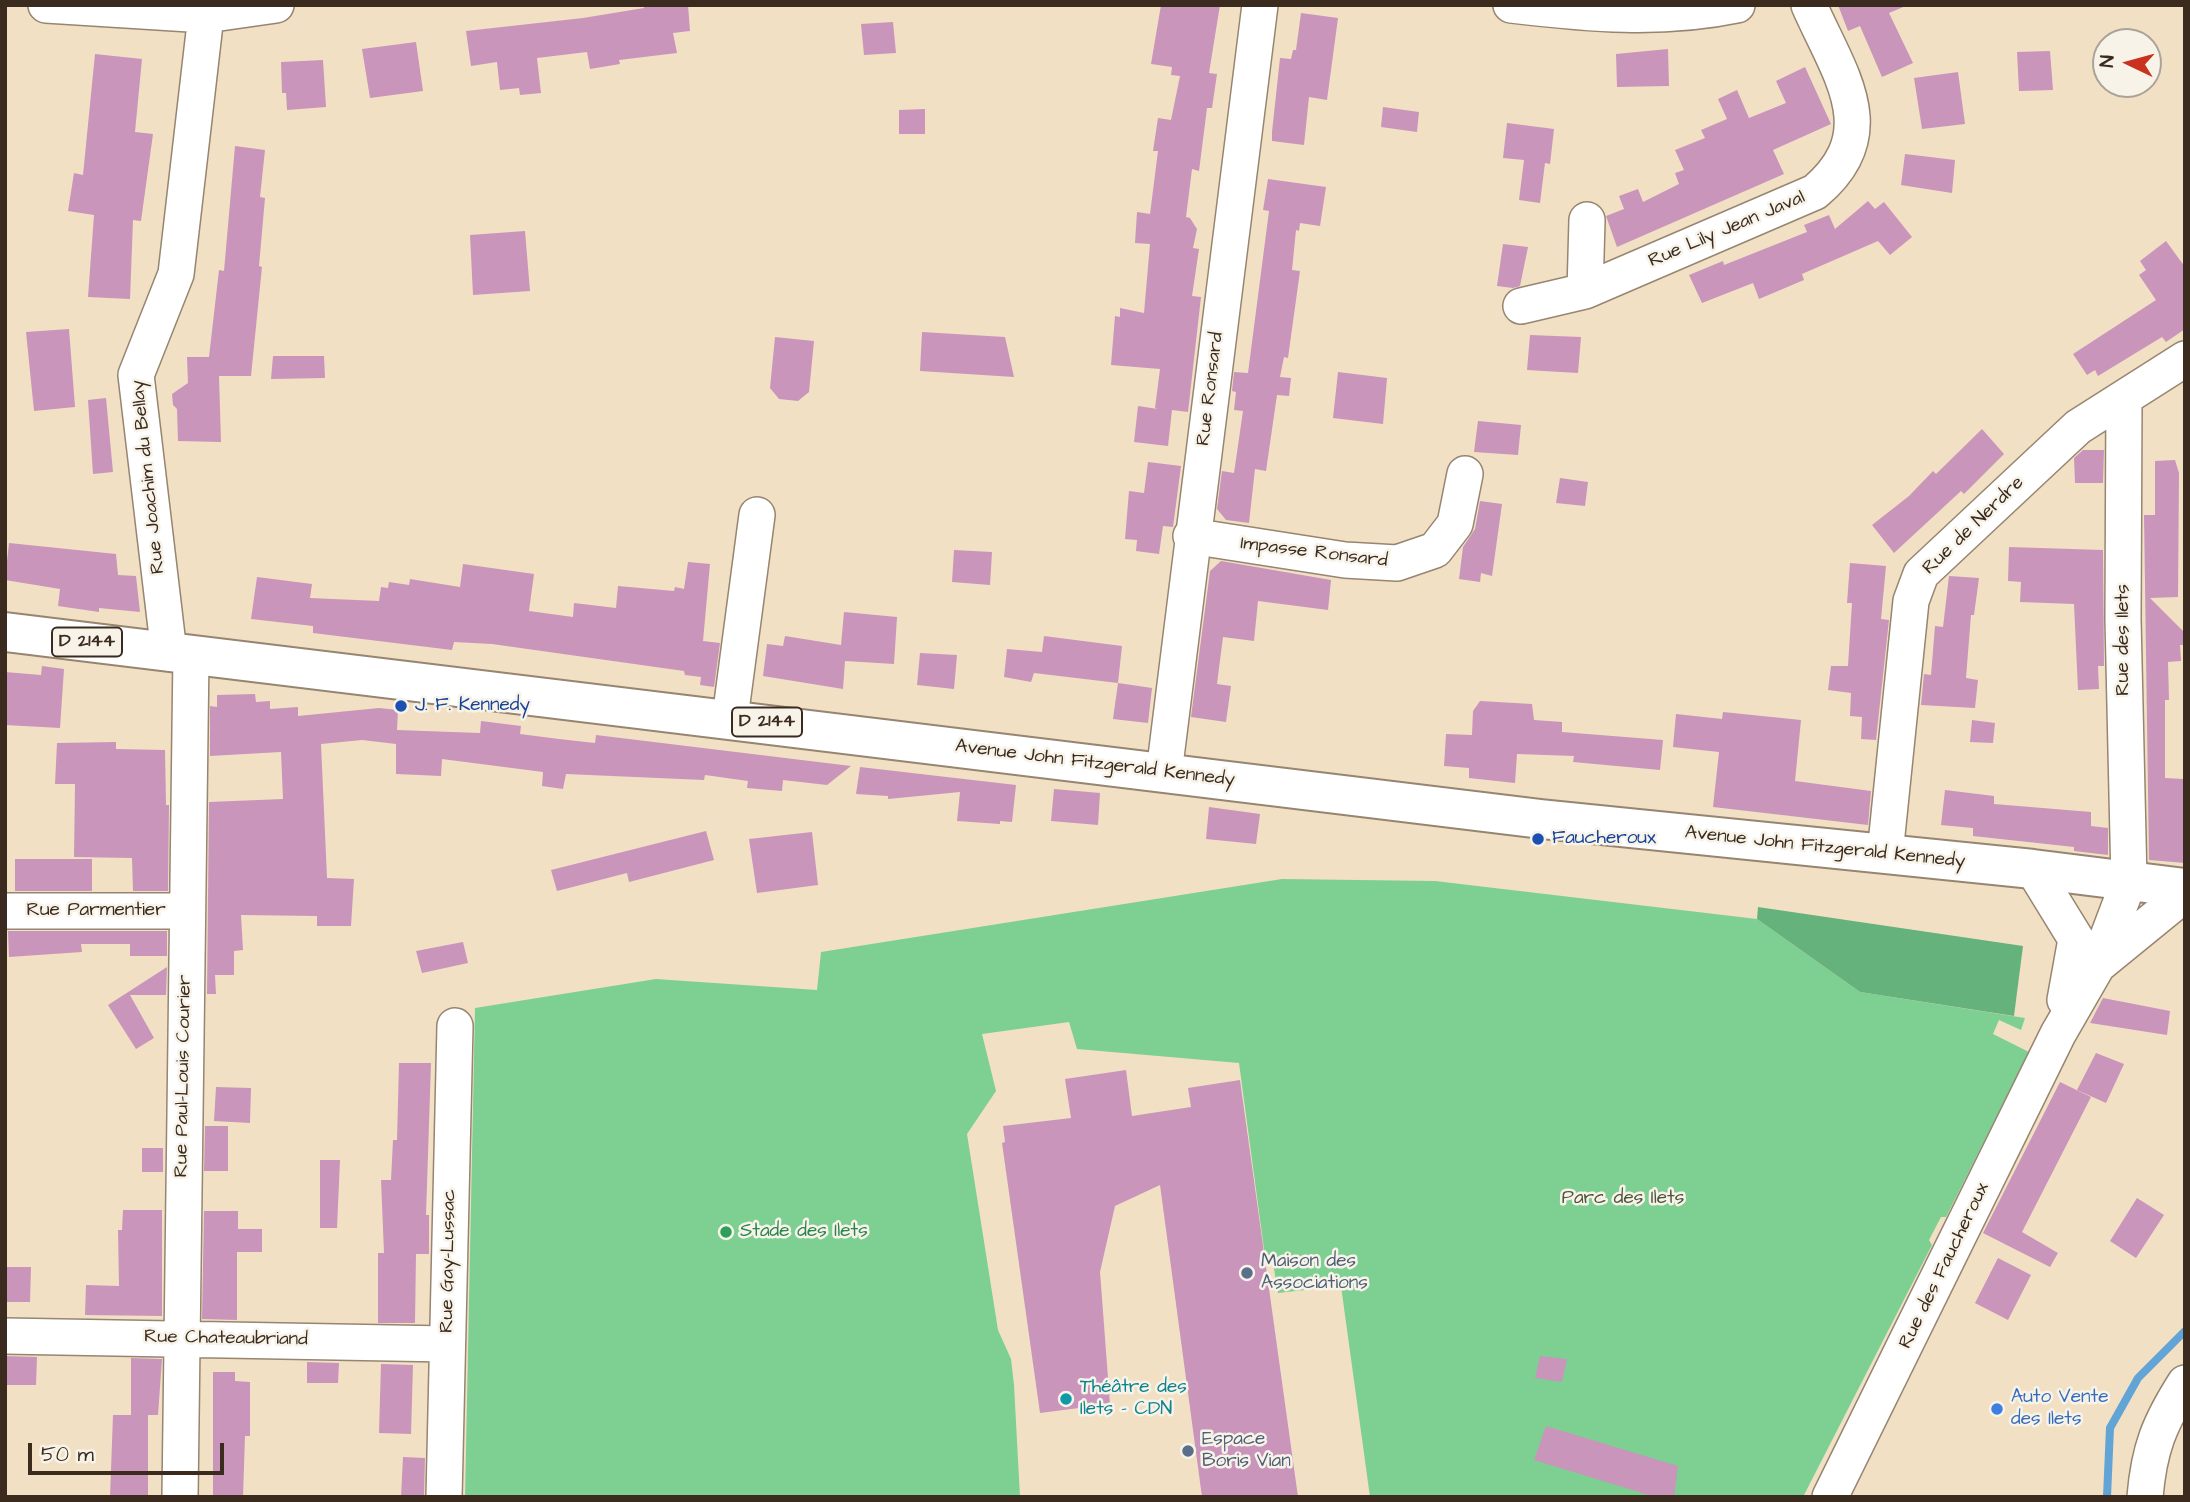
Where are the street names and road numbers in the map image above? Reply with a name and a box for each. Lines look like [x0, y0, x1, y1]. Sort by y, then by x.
street label: Rue Lily Jean Javal [1645, 187, 1809, 273]
street label: Rue Ronsard [1193, 331, 1229, 447]
street label: Rue Joachim du Bellay [127, 379, 171, 575]
street label: Rue de Nerdre [1919, 472, 2029, 580]
street label: Impasse Ronsard [1239, 533, 1389, 573]
street label: Rue des Ilets [2113, 584, 2135, 696]
road number: D 2144 [52, 628, 122, 656]
road number: D 2144 [732, 708, 802, 736]
street label: Avenue John Fitzgerald Kennedy [954, 736, 1236, 792]
street label: Avenue John Fitzgerald Kennedy [1684, 822, 1966, 874]
street label: Rue Parmentier [26, 900, 166, 922]
street label: Rue Paul-Louis Courier [171, 974, 197, 1178]
street label: Rue des Faucheroux [1895, 1179, 1995, 1353]
street label: Rue Gay-Lussac [436, 1189, 462, 1333]
street label: Rue Chateaubriand [144, 1326, 308, 1352]

